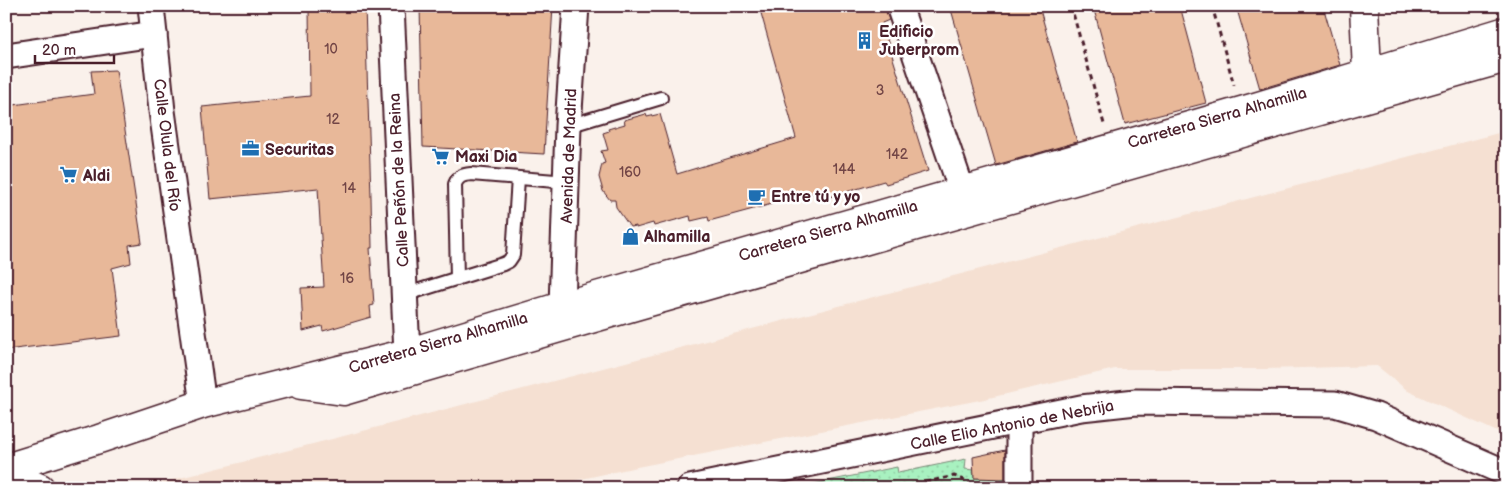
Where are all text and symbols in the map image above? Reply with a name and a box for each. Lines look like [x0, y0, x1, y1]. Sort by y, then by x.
place label: Edificio Juberprom [879, 23, 959, 60]
building icon: Edificio Juberprom [855, 30, 875, 50]
scale bar [35, 32, 114, 64]
text: 20 m [42, 41, 76, 60]
house number: 10 [324, 41, 338, 58]
street label: Calle Olula del Río [149, 78, 184, 213]
house number: 3 [876, 82, 884, 99]
street label: Carretera Sierra Alhamilla [1126, 84, 1309, 153]
street label: Avenida de Madrid [558, 88, 581, 224]
street label: Calle Peñón de la Reina [385, 92, 414, 267]
house number: 12 [326, 111, 341, 128]
office icon: Securitas [241, 139, 261, 159]
place label: Securitas [265, 141, 334, 160]
supermarket icon: Maxi Dia [431, 146, 451, 166]
house number: 142 [886, 146, 909, 163]
place label: Maxi Dia [455, 148, 518, 167]
house number: 144 [833, 161, 856, 178]
house number: 160 [619, 164, 641, 181]
supermarket icon: Aldi [59, 165, 79, 185]
place label: Aldi [82, 167, 110, 186]
house number: 14 [342, 180, 356, 197]
cafe icon: Entre tú y yo [747, 186, 767, 206]
place label: Entre tú y yo [771, 188, 860, 207]
street label: Carretera Sierra Alhamilla [737, 197, 920, 266]
shop icon: Alhamilla [620, 226, 640, 246]
place label: Alhamilla [643, 228, 711, 247]
house number: 16 [340, 270, 354, 287]
street label: Carretera Sierra Alhamilla [347, 309, 530, 378]
street label: Calle Elio Antonio de Nebrija [909, 396, 1116, 455]

